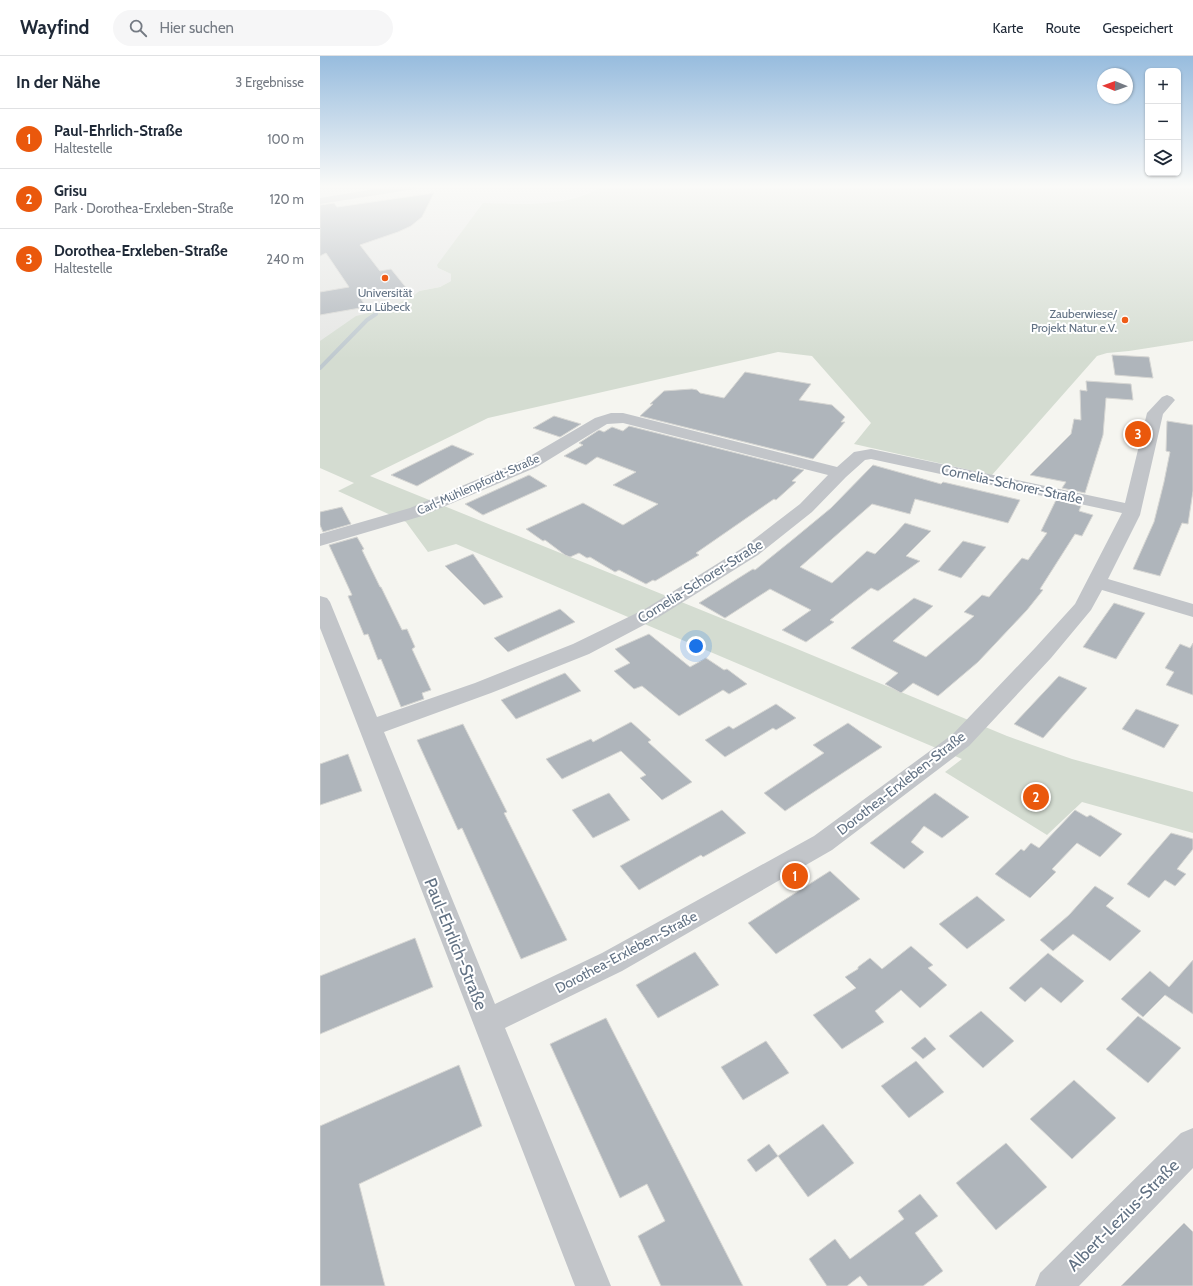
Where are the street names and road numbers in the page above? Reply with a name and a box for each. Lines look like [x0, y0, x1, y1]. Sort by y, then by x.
street label: Carl-Mühlenpfordt-Straße [414, 450, 542, 518]
street label: Cornelia-Schorer-Straße [940, 460, 1084, 508]
street label: Cornelia-Schorer-Straße [634, 535, 766, 627]
street label: Dorothea-Erxleben-Straße [833, 727, 969, 839]
street label: Paul-Ehrlich-Straße [420, 875, 492, 1013]
street label: Dorothea-Erxleben-Straße [552, 907, 700, 997]
street label: Albert-Lezius-Straße [1063, 1155, 1183, 1275]

